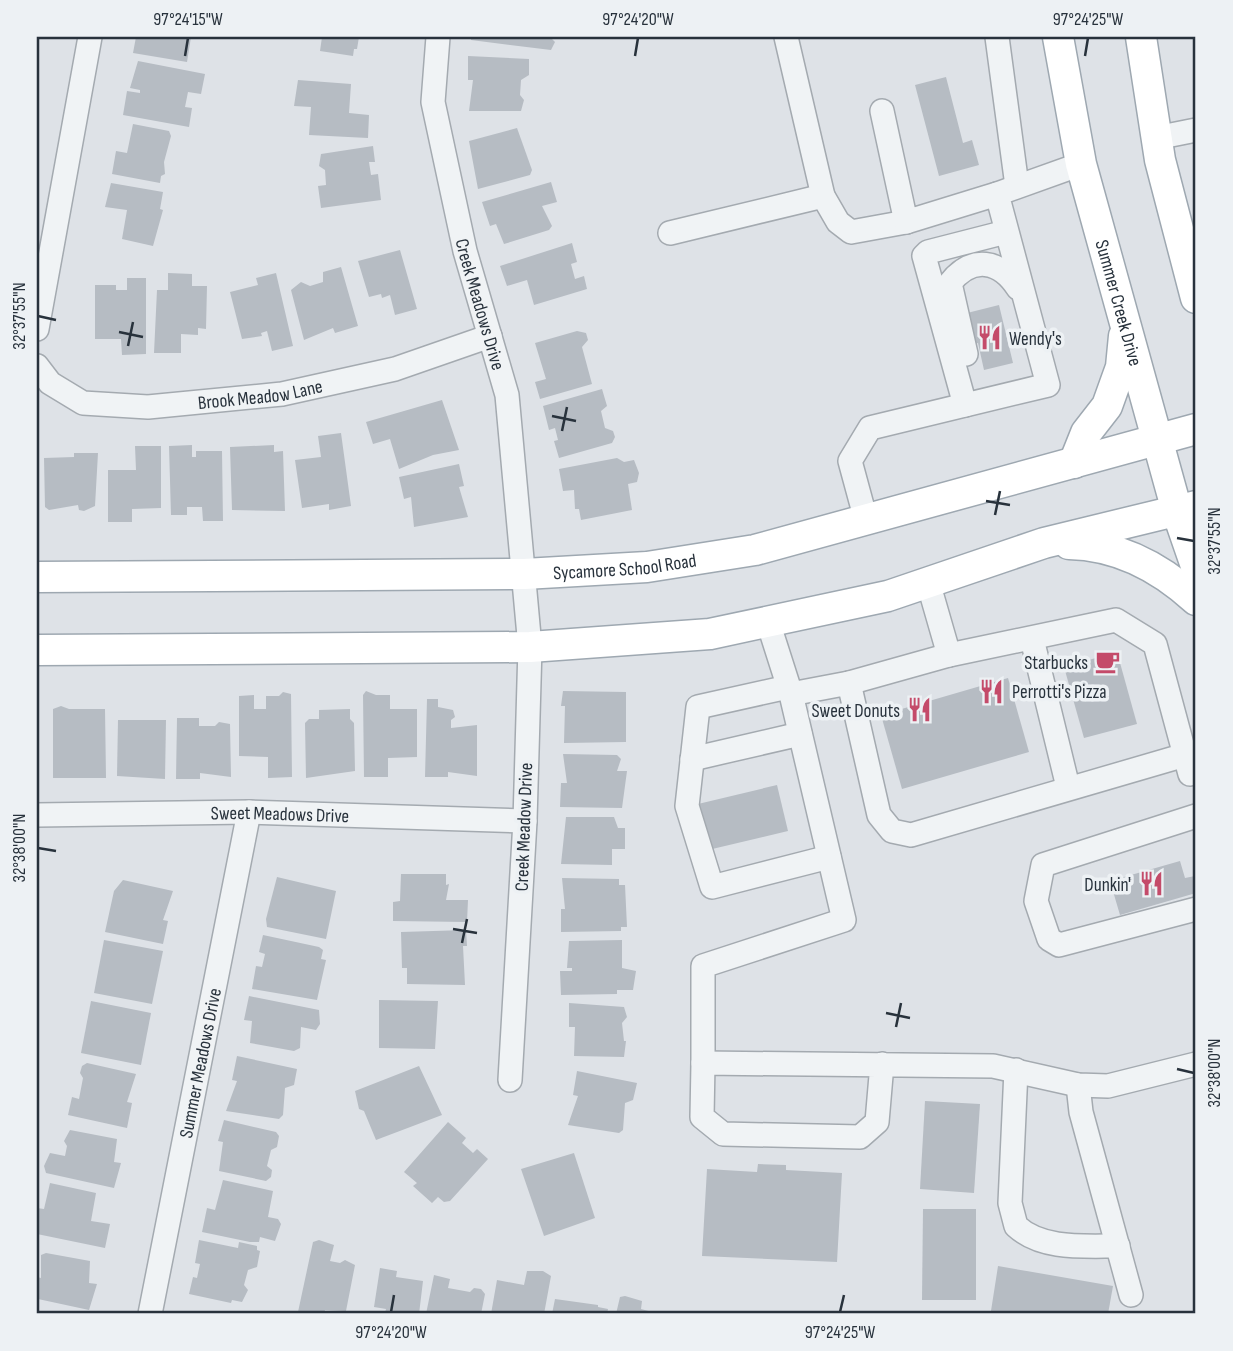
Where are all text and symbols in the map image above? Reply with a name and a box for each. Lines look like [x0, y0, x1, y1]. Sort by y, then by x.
text: 97°24'15"W [153, 9, 223, 30]
text: 97°24'20"W [602, 9, 674, 30]
text: 97°24'25"W [1053, 9, 1124, 30]
street label: Creek Meadows Drive [450, 237, 509, 373]
street label: Summer Creek Drive [1090, 238, 1146, 369]
text: 32°37'55"N [9, 282, 30, 350]
restaurant icon: Wendy's [975, 324, 1003, 352]
place label: Wendy's [1009, 328, 1062, 351]
street label: Brook Meadow Lane [197, 375, 325, 415]
text: 32°37'55"N [1204, 507, 1225, 575]
street label: Sycamore School Road [552, 549, 698, 585]
cafe icon: Starbucks [1094, 648, 1122, 676]
place label: Starbucks [1024, 652, 1088, 675]
restaurant icon: Perrotti's Pizza [978, 677, 1006, 705]
place label: Perrotti's Pizza [1012, 681, 1107, 704]
restaurant icon: Sweet Donuts [906, 696, 934, 724]
place label: Sweet Donuts [811, 700, 900, 723]
street label: Creek Meadow Drive [511, 762, 538, 892]
street label: Sweet Meadows Drive [211, 802, 350, 828]
text: 32°38'00"N [9, 814, 30, 882]
restaurant icon: Dunkin' [1137, 870, 1165, 898]
place label: Dunkin' [1084, 874, 1131, 897]
street label: Summer Meadows Drive [175, 986, 227, 1140]
text: 32°38'00"N [1204, 1039, 1225, 1107]
text: 97°24'20"W [355, 1322, 427, 1343]
text: 97°24'25"W [805, 1322, 876, 1343]

